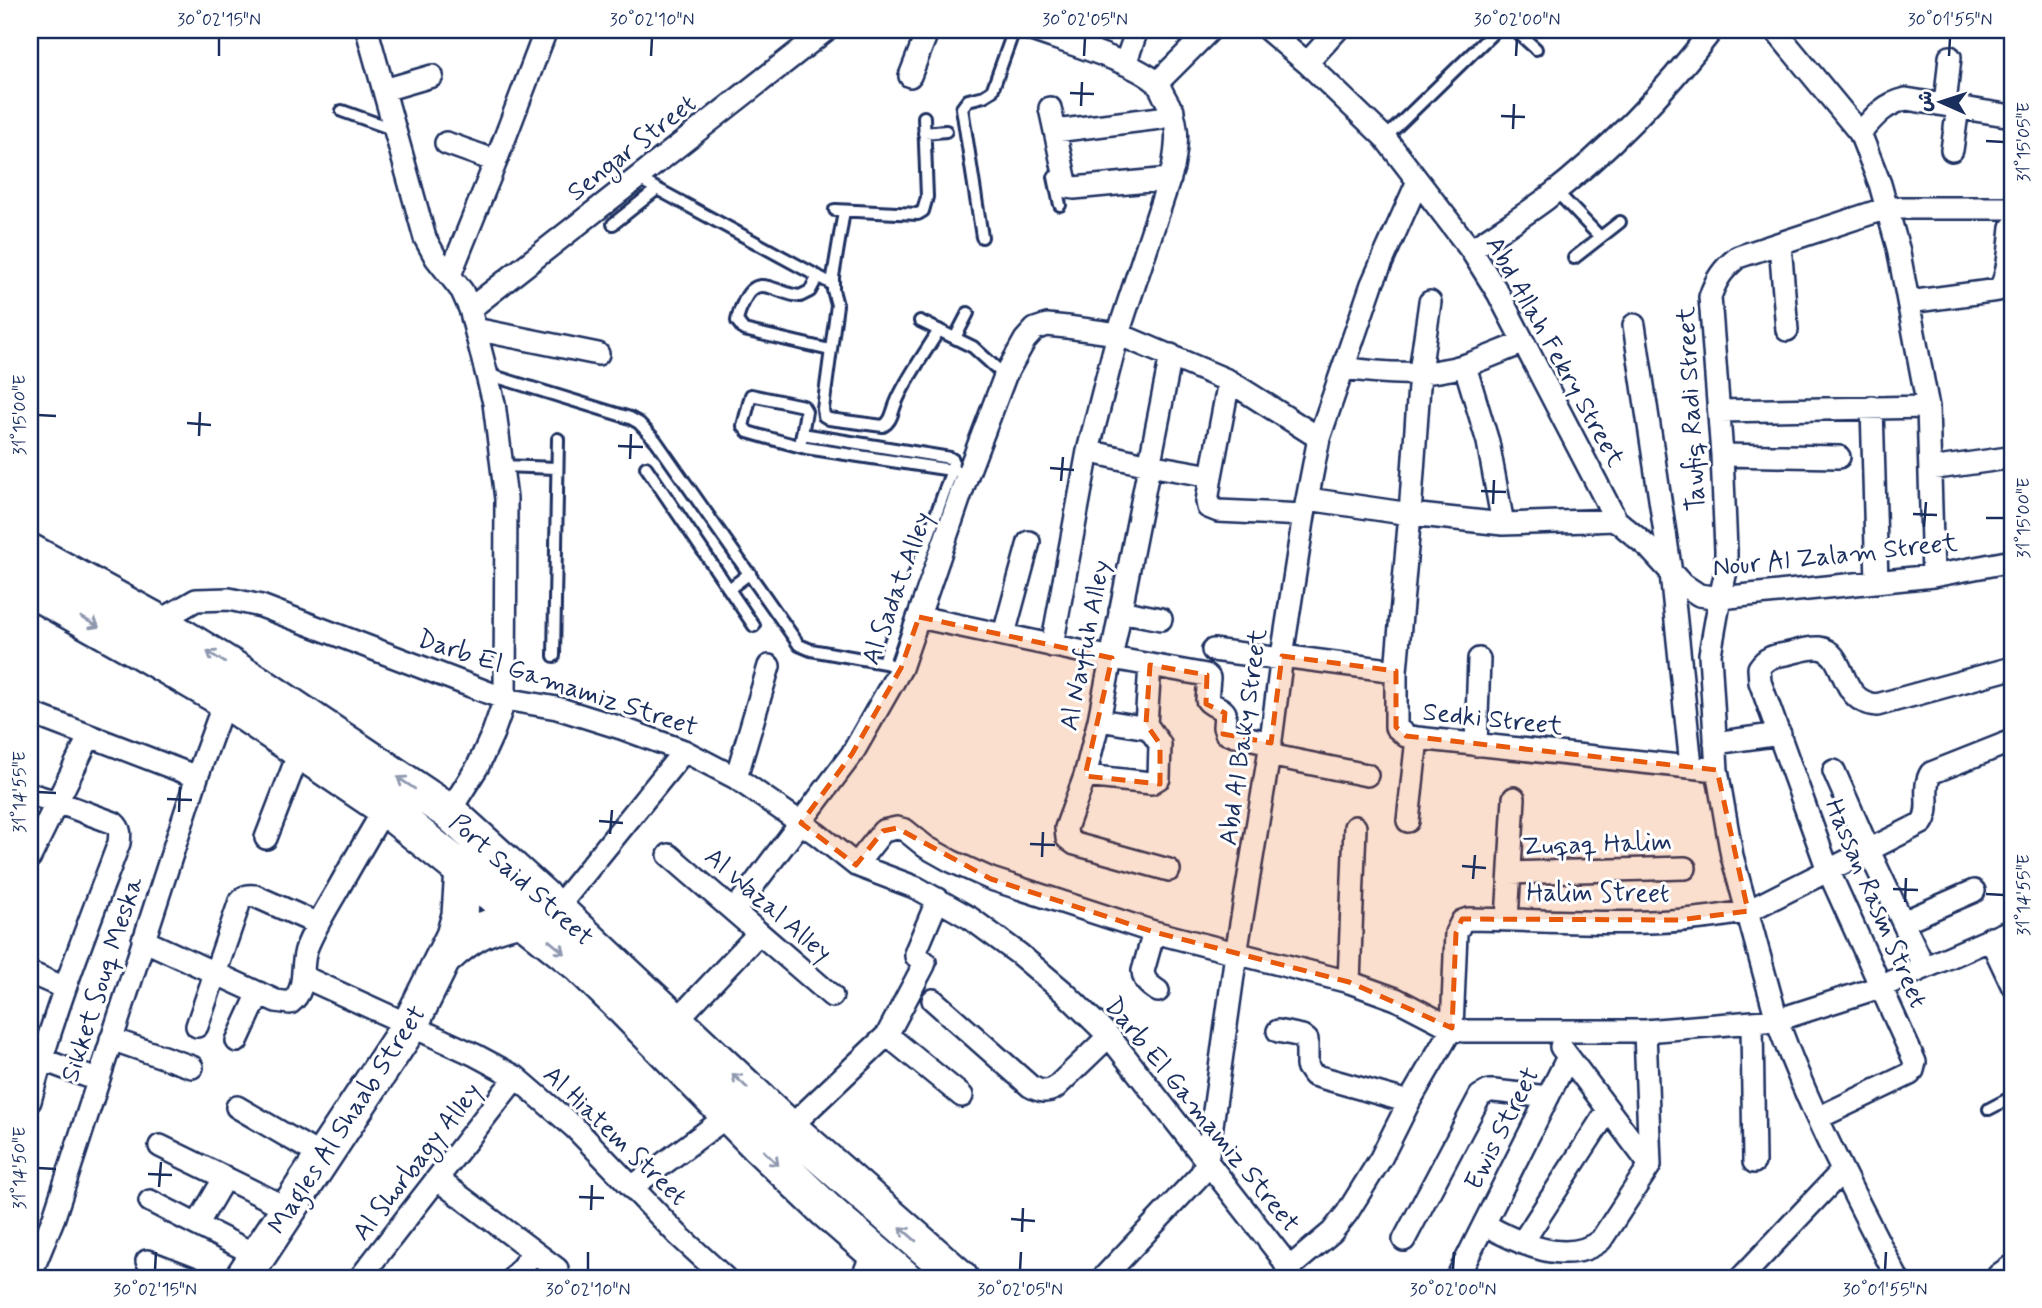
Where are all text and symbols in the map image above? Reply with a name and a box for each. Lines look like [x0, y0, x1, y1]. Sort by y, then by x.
text: 30°02'15"N [177, 8, 261, 32]
text: 30°02'10"N [610, 8, 694, 32]
text: 30°02'05"N [1042, 8, 1128, 32]
text: 30°02'00"N [1474, 8, 1560, 32]
text: 30°01'55"N [1907, 8, 1993, 32]
north arrow [1906, 66, 1976, 136]
street label: Sengar Street [561, 87, 705, 211]
text: ش [1912, 90, 1939, 112]
text: 31°15'05"E [2012, 102, 2036, 182]
street label: Abd Allah Fekry Street [1477, 231, 1632, 473]
street label: Tawfiq Radi Street [1670, 306, 1714, 512]
text: 31°15'00"E [8, 375, 32, 455]
text: 31°15'00"E [2012, 478, 2036, 558]
street label: Al Sadat Alley [855, 508, 941, 670]
street label: Nour Al Zalam Street [1711, 526, 1959, 586]
street label: Al Nayfuh Alley [1053, 557, 1119, 734]
one-way arrow [79, 615, 99, 629]
street label: Darb El Gamamiz Street [413, 622, 702, 745]
street label: Abd Al Baky Street [1212, 627, 1276, 848]
one-way arrow [207, 650, 226, 665]
street label: Sedki Street [1421, 696, 1565, 744]
text: 31°14'55"E [8, 751, 32, 833]
one-way arrow [397, 776, 416, 790]
street label: Hassan Rasm Street [1816, 794, 1934, 1013]
street label: Port Said Street [441, 807, 600, 954]
street label: Zuqaq Halim [1522, 825, 1672, 865]
street label: Al Wazal Alley [697, 841, 839, 970]
text: 31°14'55"E [2012, 854, 2036, 936]
street label: Sikket Souq Meska [54, 872, 152, 1087]
street label: Halim Street [1526, 877, 1670, 911]
one-way arrow [548, 939, 566, 955]
street label: Darb El Gamamiz Street [1096, 991, 1307, 1240]
street label: Magles Al Shaab Street [261, 999, 437, 1243]
street label: Al Hiatem Street [535, 1059, 694, 1214]
street label: Ewis Street [1457, 1062, 1548, 1196]
one-way arrow [732, 1072, 749, 1089]
street label: Al Shorbagy Alley [345, 1076, 491, 1249]
text: 31°14'50"E [8, 1127, 32, 1209]
one-way arrow [763, 1150, 780, 1167]
one-way arrow [899, 1226, 917, 1242]
text: 30°02'15"N [113, 1278, 197, 1302]
text: 30°02'10"N [546, 1278, 630, 1302]
text: 30°02'05"N [977, 1278, 1063, 1302]
text: 30°02'00"N [1410, 1278, 1496, 1302]
text: 30°01'55"N [1842, 1278, 1928, 1302]

